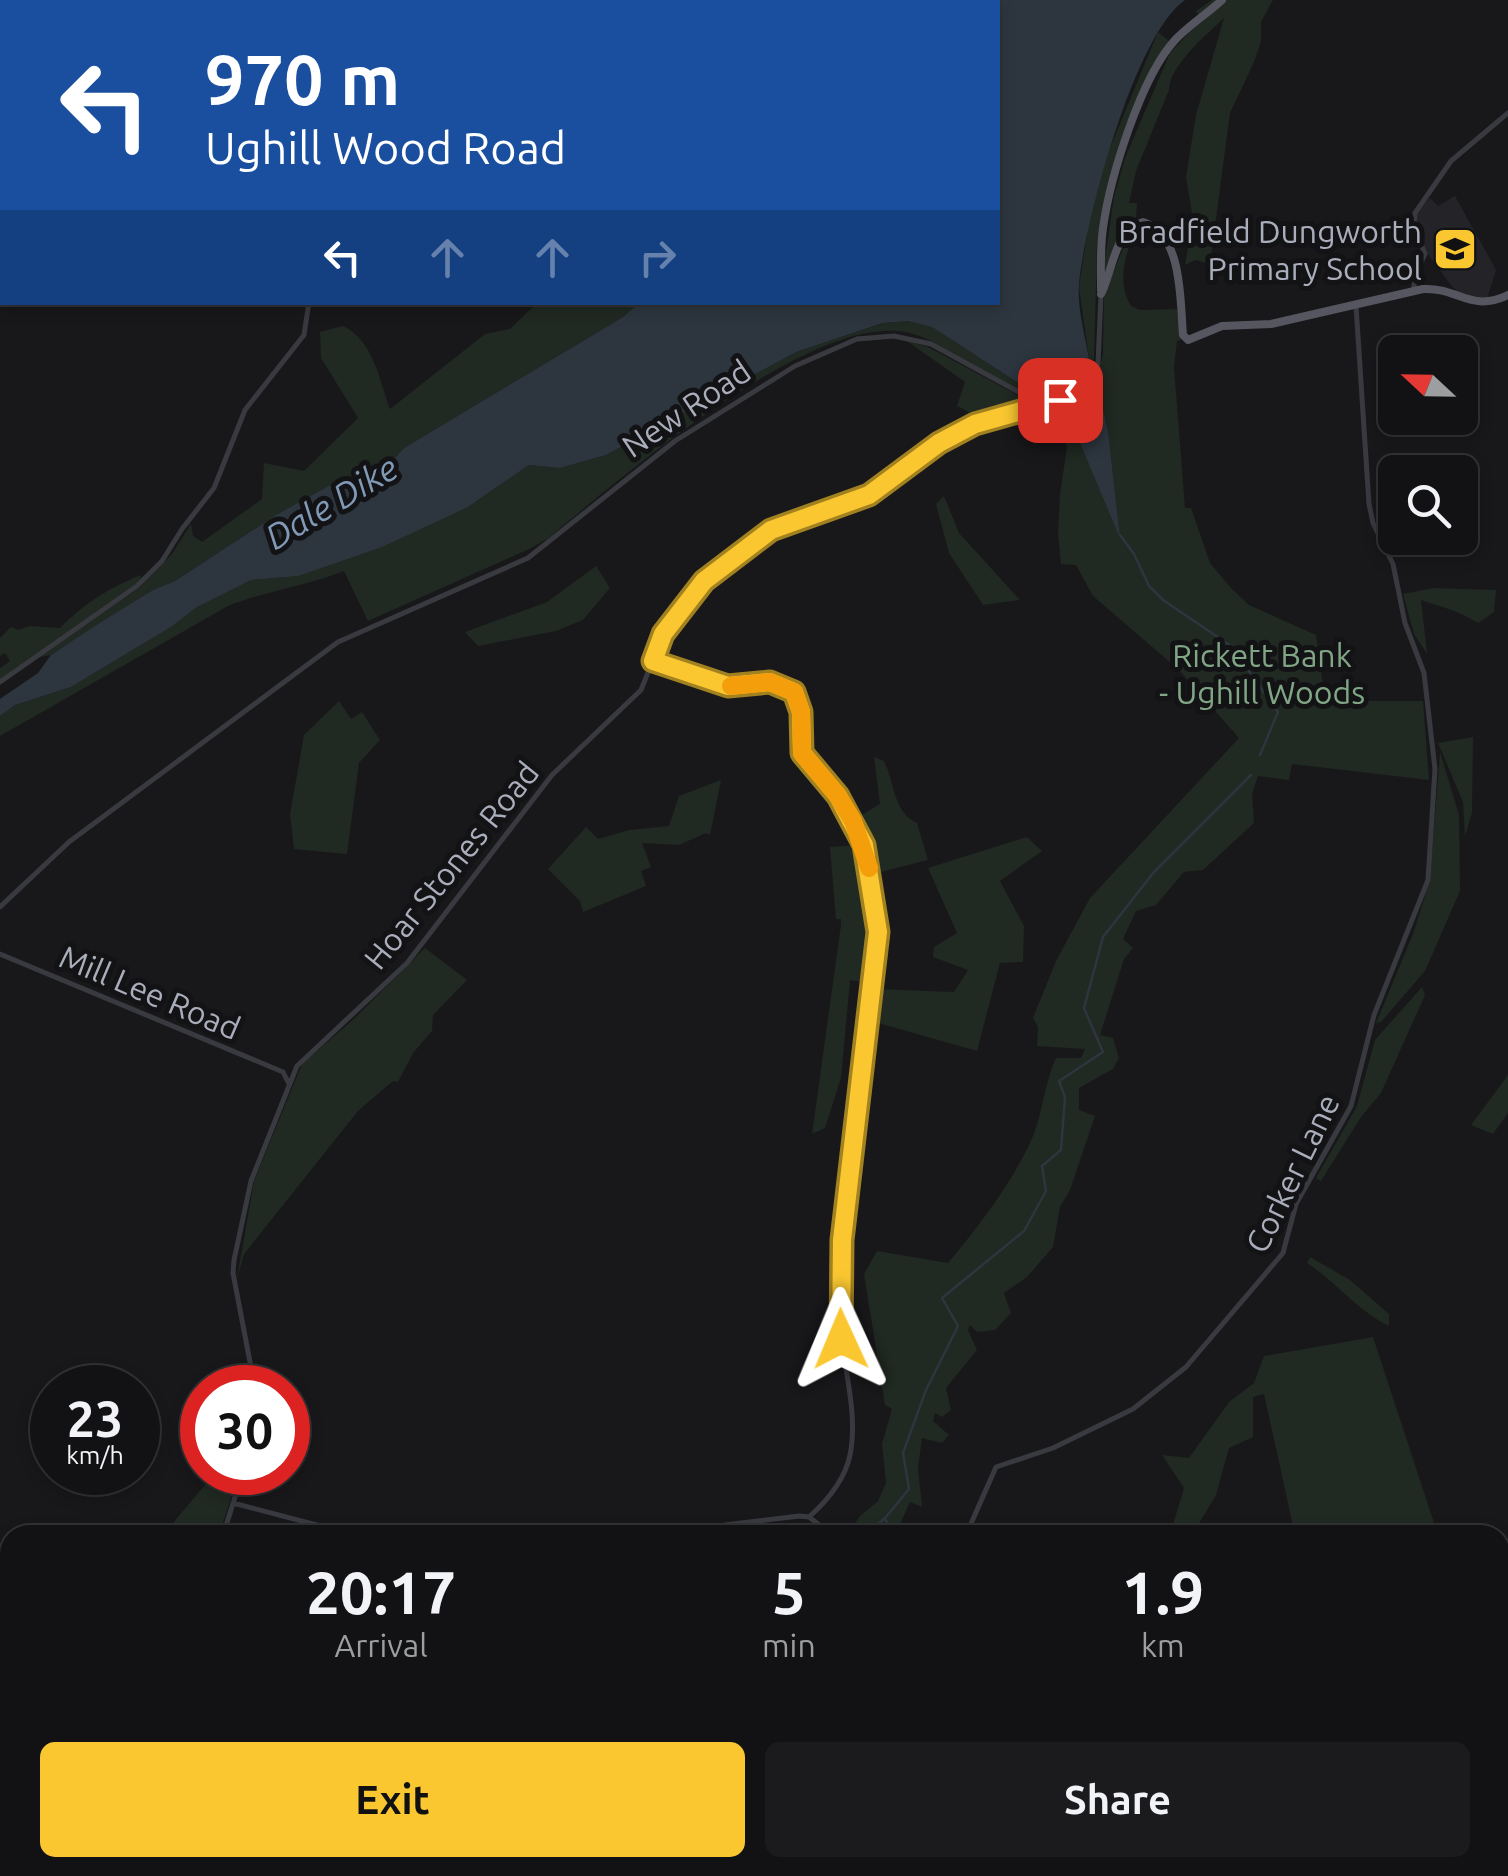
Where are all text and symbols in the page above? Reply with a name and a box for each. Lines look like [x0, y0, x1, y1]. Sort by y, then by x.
icon: left [40, 40, 170, 170]
text: 970 m [205, 40, 400, 118]
text: Ughill Wood Road [205, 122, 566, 173]
place label: Bradfield Dungworth Primary School [1118, 213, 1422, 286]
school or university icon: Bradfield Dungworth Primary School [1432, 226, 1478, 272]
icon: left [315, 230, 370, 285]
icon: ahead [420, 230, 475, 285]
icon: ahead [525, 230, 580, 285]
icon: right [630, 230, 685, 285]
north arrow [1378, 335, 1478, 435]
map controls [1378, 335, 1478, 555]
street label: New Road [615, 352, 757, 464]
pin [1018, 358, 1103, 443]
icon: arrive [1033, 373, 1088, 428]
water label: Dale Dike [258, 447, 405, 557]
button: search [1378, 455, 1478, 555]
park label: Rickett Bank - Ughill Woods [1159, 637, 1365, 710]
street label: Hoar Stones Road [357, 754, 545, 976]
street label: Mill Lee Road [54, 938, 246, 1046]
street label: Corker Lane [1238, 1088, 1346, 1258]
position arrow [789, 1287, 893, 1391]
speed limit sign: 30 [180, 1365, 310, 1495]
text: 23 [67, 1390, 123, 1446]
text: km/h [66, 1441, 124, 1469]
text: 20:17 [306, 1558, 456, 1625]
text: 5 [772, 1558, 806, 1625]
text: 1.9 [1122, 1558, 1204, 1625]
text: Arrival [334, 1627, 428, 1663]
text: min [762, 1627, 816, 1663]
text: km [1141, 1627, 1185, 1663]
button: Exit [40, 1742, 745, 1857]
button: Share [765, 1742, 1470, 1857]

